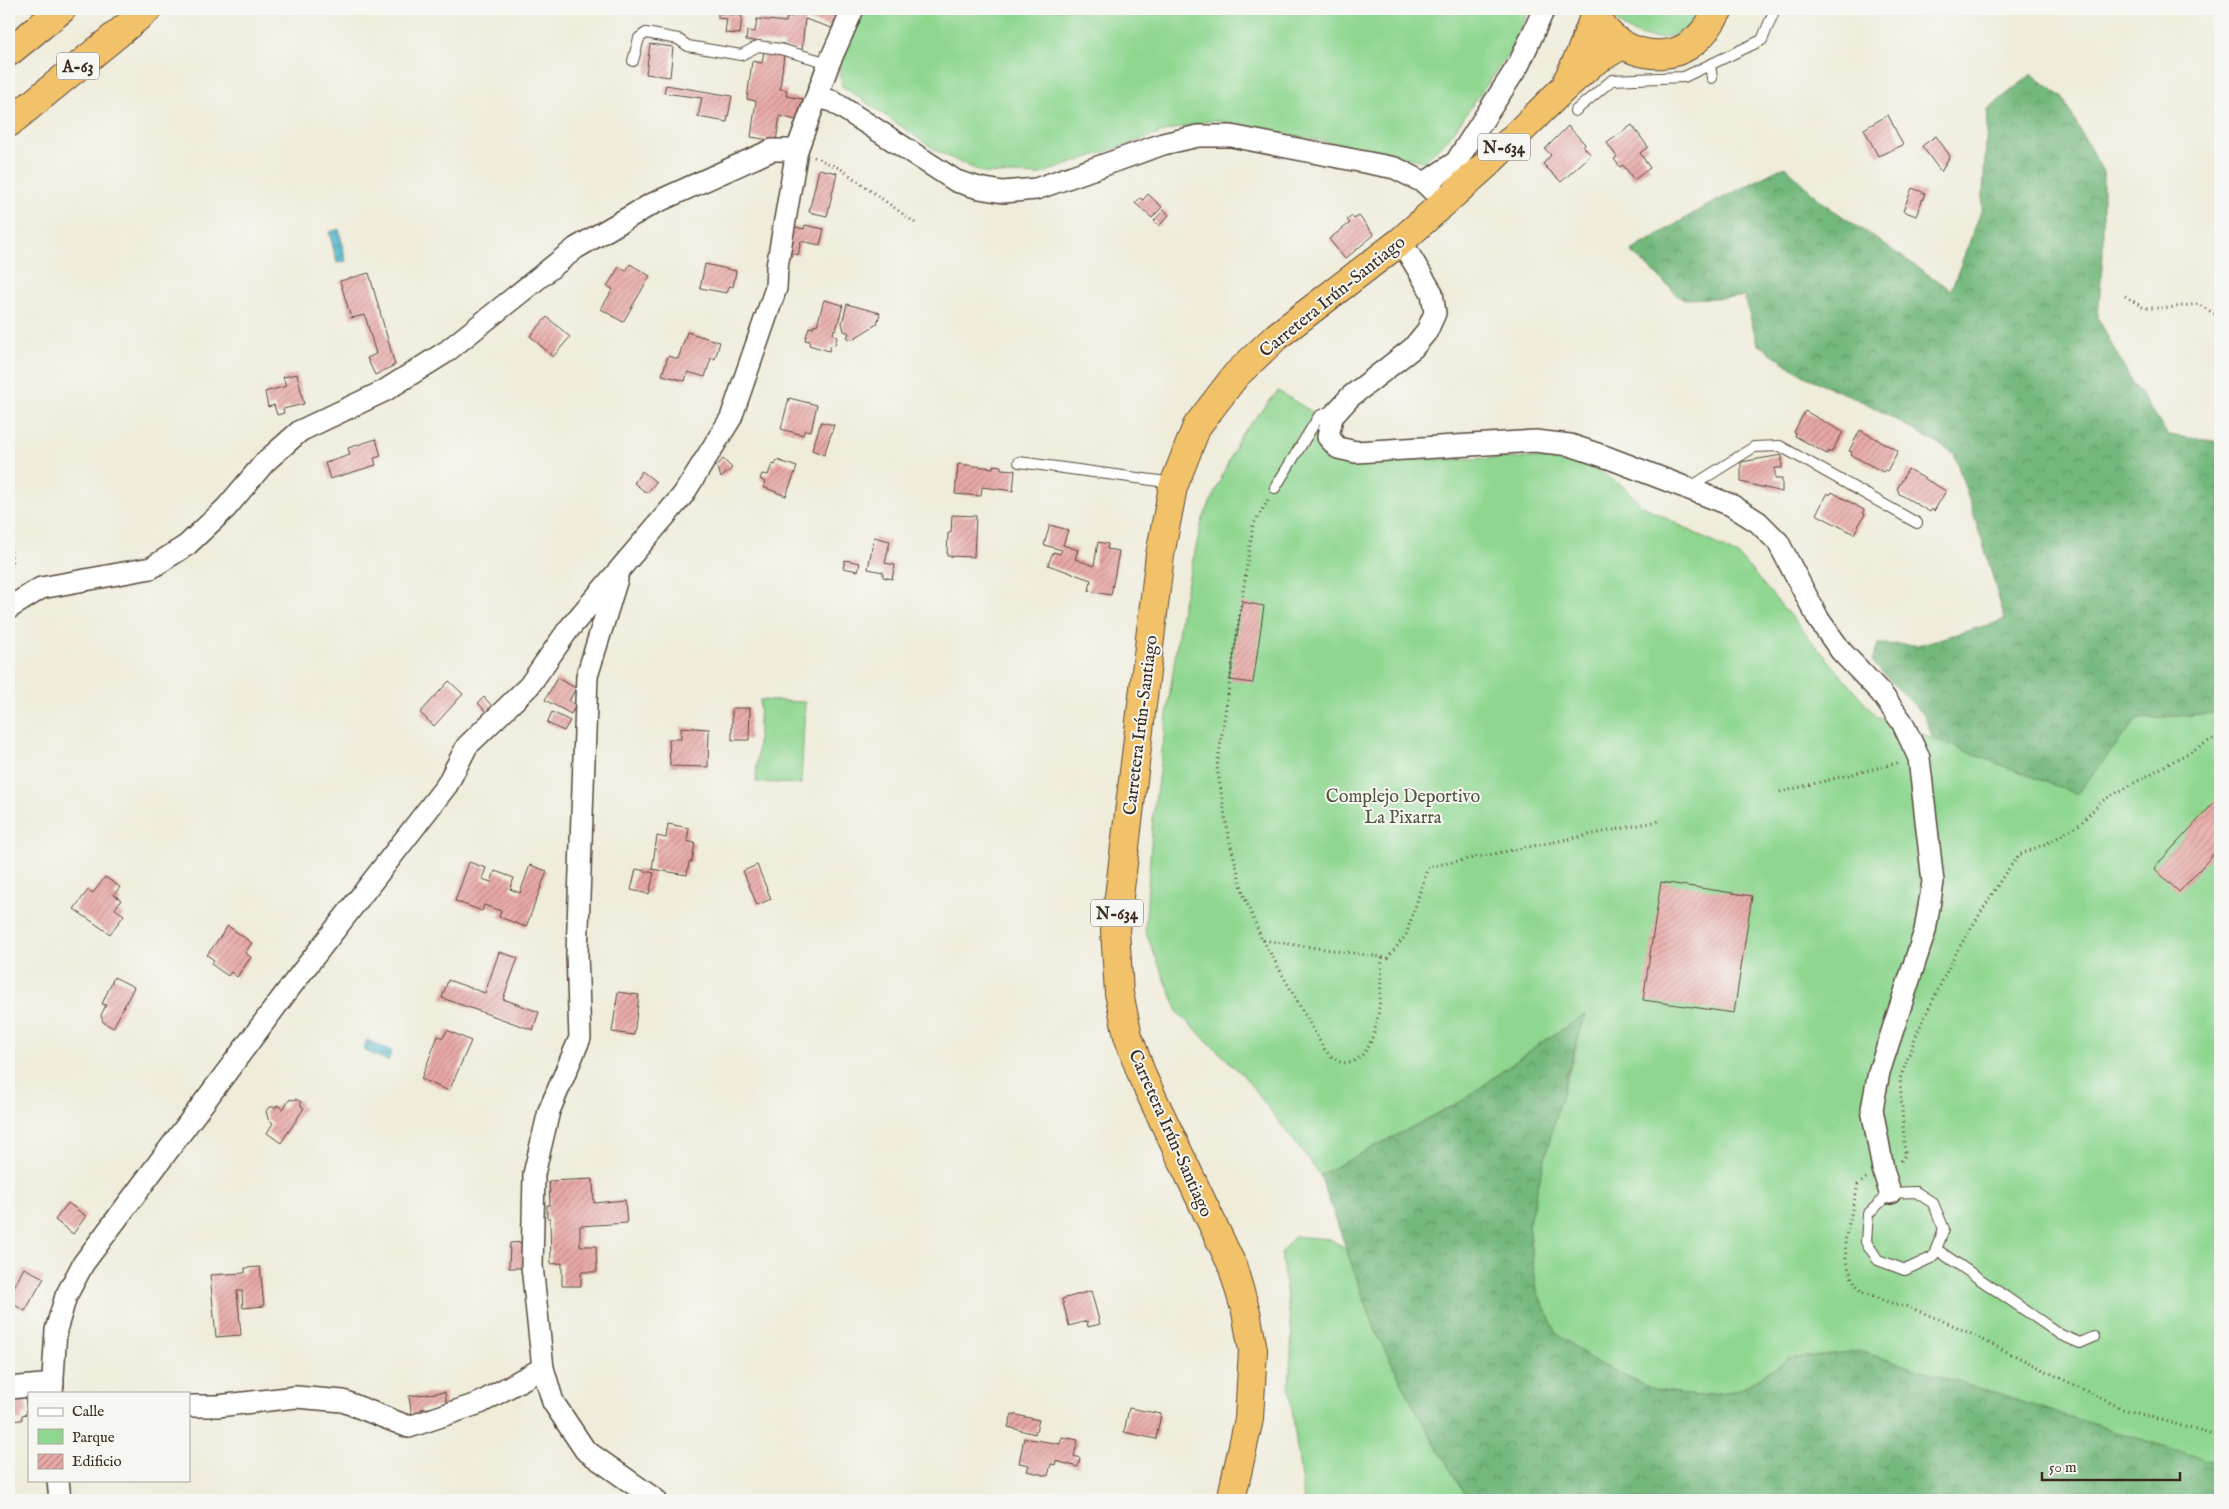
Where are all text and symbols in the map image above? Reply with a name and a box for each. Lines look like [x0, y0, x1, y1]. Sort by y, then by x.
road number: A-63 [57, 52, 99, 80]
road number: N-634 [1478, 134, 1530, 160]
street label: Carretera Irún-Santiago [1255, 231, 1411, 363]
street label: Carretera Irún-Santiago [1119, 634, 1164, 817]
park label: Complejo Deportivo La Pixarra [1326, 786, 1480, 830]
road number: N-634 [1091, 900, 1143, 926]
street label: Carretera Irún-Santiago [1122, 1046, 1217, 1221]
legend [28, 1392, 190, 1482]
text: Calle [72, 1402, 104, 1421]
text: Parque [72, 1428, 115, 1447]
scale bar [2042, 1449, 2179, 1481]
text: Edificio [72, 1452, 122, 1471]
text: 50 m [2049, 1458, 2077, 1477]

